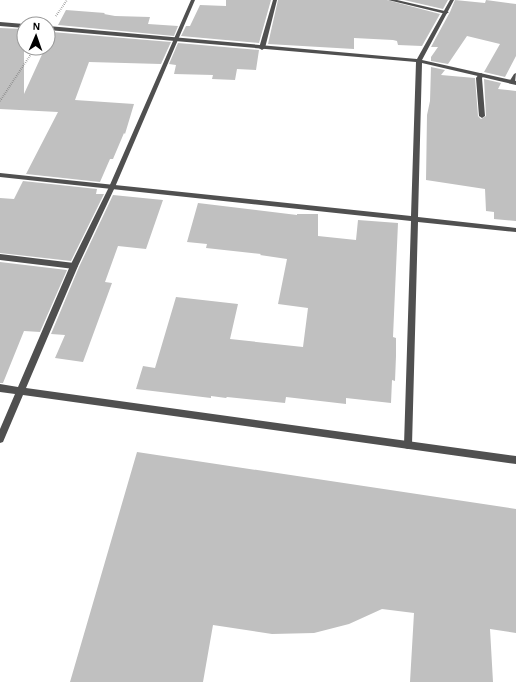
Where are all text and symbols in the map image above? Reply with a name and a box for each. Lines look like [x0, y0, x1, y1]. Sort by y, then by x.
north arrow [16, 16, 56, 56]
text: N [32, 21, 40, 32]

